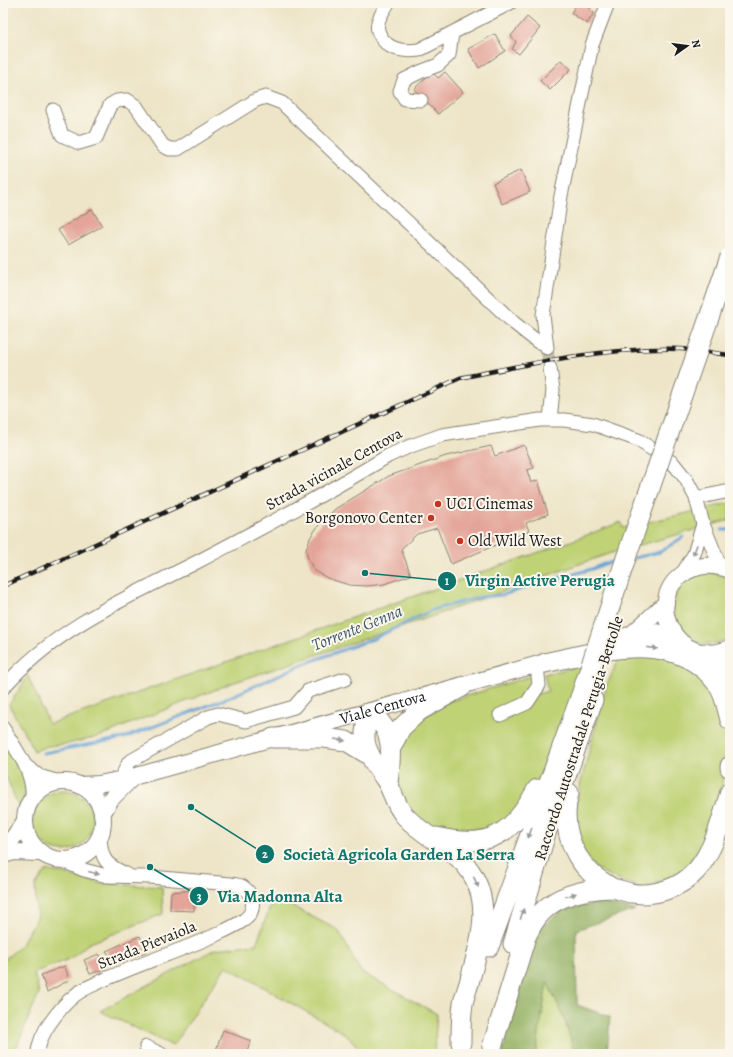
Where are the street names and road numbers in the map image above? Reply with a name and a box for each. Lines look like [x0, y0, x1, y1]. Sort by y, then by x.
street label: Strada vicinale Centova [262, 422, 407, 516]
street label: Raccordo Autostradale Perugia-Bettolle [529, 613, 629, 863]
street label: Viale Centova [336, 685, 429, 730]
street label: Strada Pievaiola [94, 915, 200, 975]

